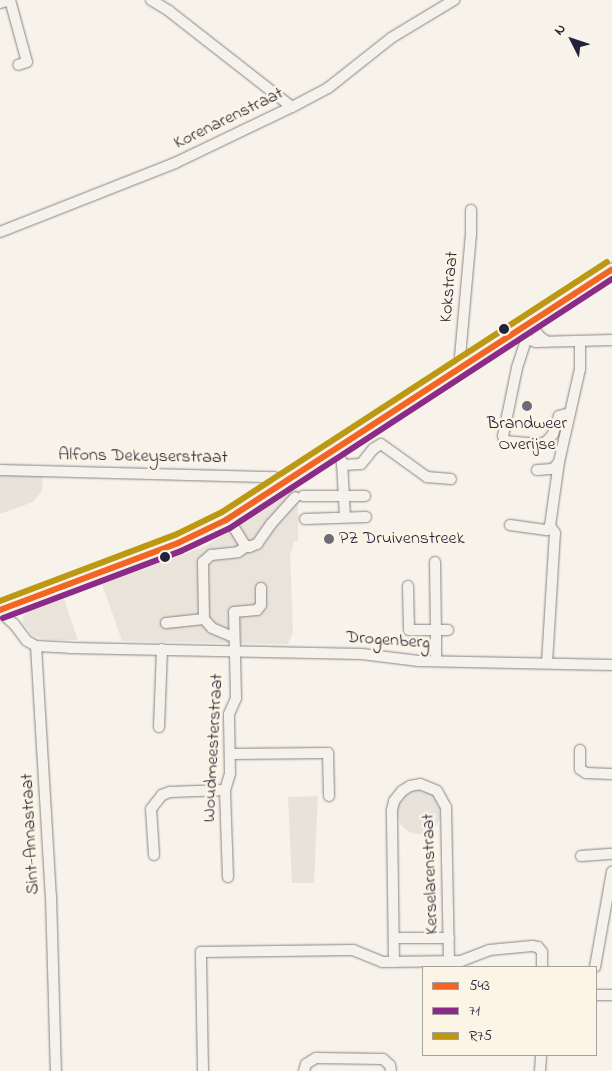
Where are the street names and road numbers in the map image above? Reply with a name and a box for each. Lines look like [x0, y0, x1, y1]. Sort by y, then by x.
street label: Korenarenstraat [171, 83, 287, 155]
street label: Kokstraat [436, 250, 464, 324]
street label: Alfons Dekeyserstraat [58, 445, 228, 469]
street label: Drogenberg [345, 627, 431, 655]
street label: Woudmeesterstraat [199, 673, 229, 823]
street label: Sint-Annastraat [17, 773, 45, 895]
street label: Kerselarenstraat [418, 813, 444, 935]

